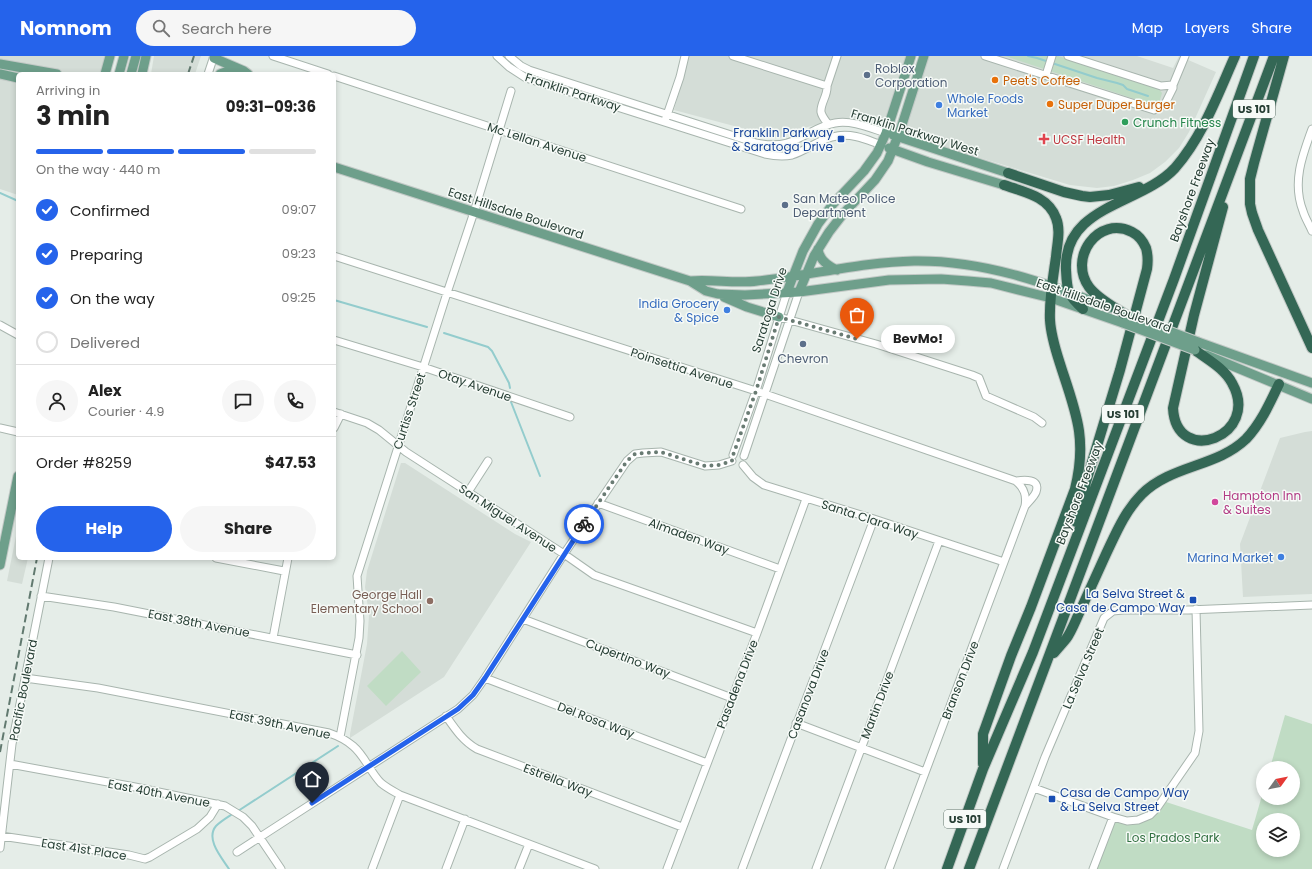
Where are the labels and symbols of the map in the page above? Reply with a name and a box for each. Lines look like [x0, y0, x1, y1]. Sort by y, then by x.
place label: Roblox Corporation [875, 60, 947, 91]
street label: Franklin Parkway [523, 69, 623, 116]
marker: Roblox Corporation [862, 70, 872, 80]
place label: Peet's Coffee [1003, 72, 1080, 89]
marker: Peet's Coffee [990, 75, 1000, 85]
place label: Whole Foods Market [947, 90, 1023, 121]
place label: Super Duper Burger [1058, 96, 1175, 113]
marker: Super Duper Burger [1045, 99, 1055, 109]
marker: Whole Foods Market [934, 100, 944, 110]
road number: US 101 [1233, 100, 1275, 118]
street label: Franklin Parkway West [849, 104, 981, 160]
place label: Crunch Fitness [1133, 114, 1221, 131]
marker: Crunch Fitness [1120, 117, 1130, 127]
street label: Mc Lellan Avenue [485, 118, 589, 166]
place label: Franklin Parkway & Saratoga Drive [732, 124, 833, 155]
place label: UCSF Health [1053, 131, 1126, 148]
marker: UCSF Health [1038, 133, 1050, 145]
marker: Franklin Parkway & Saratoga Drive [836, 134, 846, 144]
street label: Bayshore Freeway [1165, 136, 1219, 244]
street label: East Hillsdale Boulevard [446, 183, 586, 243]
place label: San Mateo Police Department [793, 190, 895, 221]
marker: San Mateo Police Department [780, 200, 790, 210]
street label: Saratoga Drive [747, 265, 791, 355]
street label: East Hillsdale Boulevard [1034, 274, 1174, 336]
place label: India Grocery & Spice [639, 295, 719, 326]
pin [840, 298, 874, 339]
marker: India Grocery & Spice [722, 305, 732, 315]
callout: BevMo! [881, 325, 955, 353]
marker: Chevron [798, 339, 808, 349]
street label: Poinsettia Avenue [628, 343, 736, 393]
place label: Chevron [778, 350, 828, 367]
street label: Otay Avenue [436, 364, 514, 406]
street label: Curtiss Street [389, 371, 429, 451]
road number: US 101 [1102, 405, 1144, 423]
street label: Bayshore Freeway [1052, 439, 1107, 547]
street label: San Miguel Avenue [456, 480, 560, 556]
place label: Hampton Inn & Suites [1223, 487, 1301, 518]
street label: Santa Clara Way [819, 495, 921, 543]
marker: Hampton Inn & Suites [1210, 497, 1220, 507]
courier [564, 504, 604, 544]
street label: Almaden Way [646, 514, 732, 559]
place label: Marina Market [1187, 549, 1273, 566]
marker: Marina Market [1276, 552, 1286, 562]
place label: La Selva Street & Casa de Campo Way [1056, 585, 1185, 616]
place label: George Hall Elementary School [311, 586, 422, 617]
marker: La Selva Street & Casa de Campo Way [1188, 595, 1198, 605]
marker: George Hall Elementary School [425, 596, 435, 606]
street label: East 38th Avenue [147, 605, 251, 641]
street label: La Selva Street [1058, 625, 1108, 711]
street label: Cupertino Way [583, 634, 673, 682]
street label: Pasadena Drive [712, 637, 762, 731]
street label: Pacific Boulevard [5, 638, 41, 742]
street label: Branson Drive [937, 638, 983, 722]
street label: Casanova Drive [783, 646, 833, 742]
street label: Martin Drive [856, 669, 898, 741]
street label: Del Rosa Way [555, 698, 637, 743]
street label: East 39th Avenue [228, 705, 332, 743]
street label: Estrella Way [521, 759, 595, 801]
north arrow [1256, 761, 1300, 805]
pin [295, 762, 329, 803]
street label: East 40th Avenue [107, 775, 211, 811]
place label: Casa de Campo Way & La Selva Street [1060, 784, 1189, 815]
marker: Casa de Campo Way & La Selva Street [1047, 794, 1057, 804]
road number: US 101 [944, 810, 986, 828]
park label: Los Prados Park [1127, 829, 1220, 846]
street label: East 41st Place [40, 834, 128, 864]

